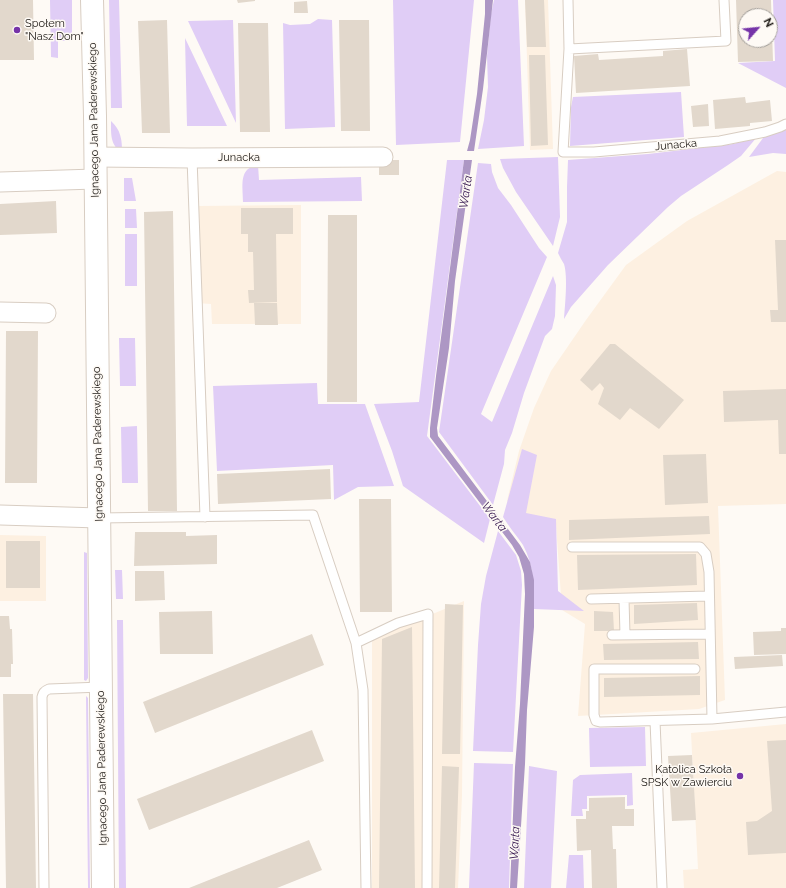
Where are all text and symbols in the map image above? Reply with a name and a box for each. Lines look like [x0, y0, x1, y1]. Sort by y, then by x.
north arrow [738, 8, 778, 48]
text: N [761, 16, 776, 29]
place label: Społem "Nasz Dom" [25, 17, 84, 43]
marker: Społem "Nasz Dom" [12, 25, 22, 35]
street label: Ignacego Jana Paderewskiego [86, 42, 102, 198]
street label: Junacka [654, 137, 698, 153]
street label: Junacka [218, 151, 260, 165]
water label: Warta [457, 174, 475, 210]
street label: Ignacego Jana Paderewskiego [90, 366, 106, 522]
water label: Warta [478, 499, 510, 535]
street label: Ignacego Jana Paderewskiego [94, 690, 110, 846]
place label: Katolica Szkoła SPSK w Zawierciu [641, 763, 732, 789]
marker: Katolica Szkoła SPSK w Zawierciu [735, 771, 745, 781]
water label: Warta [507, 826, 523, 860]

